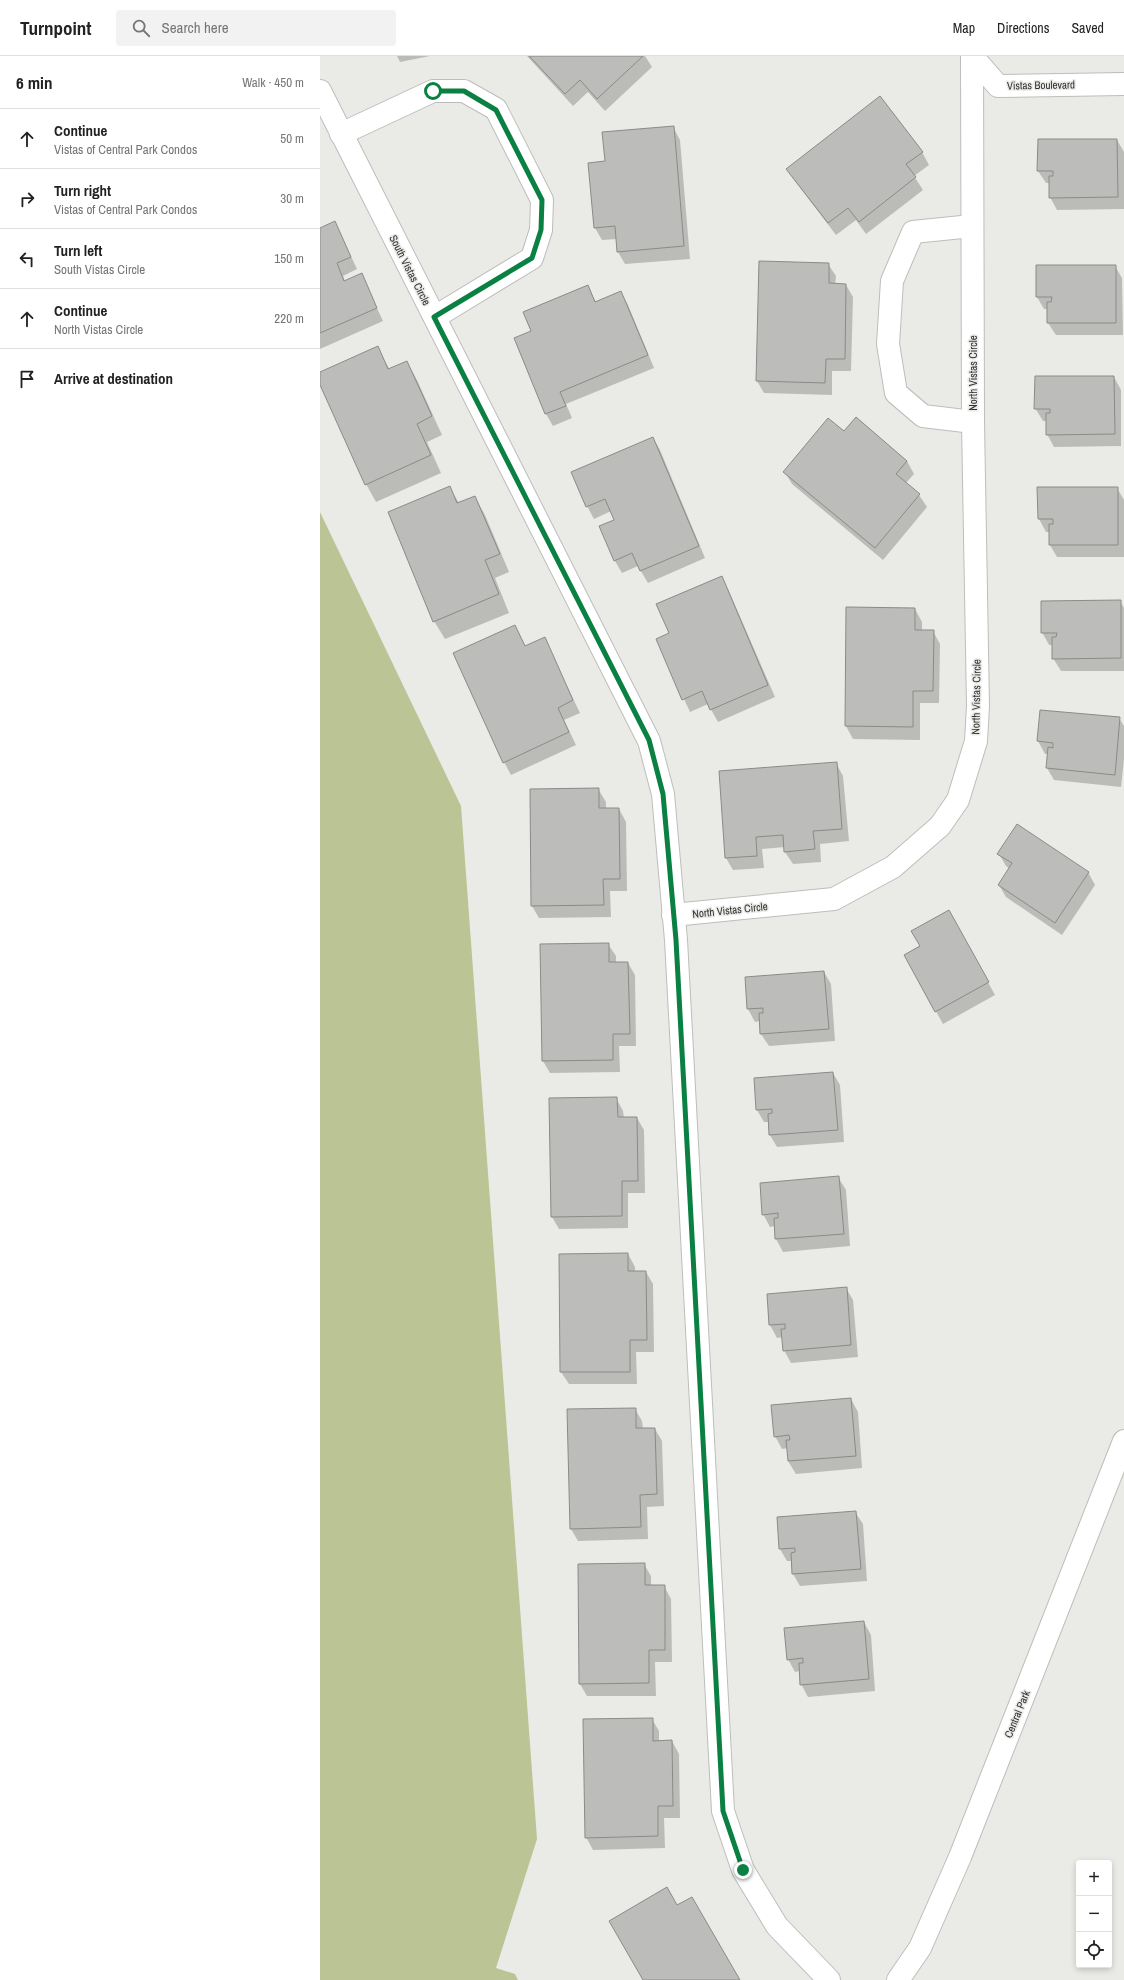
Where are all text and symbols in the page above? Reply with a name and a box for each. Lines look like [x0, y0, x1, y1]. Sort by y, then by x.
search box [116, 10, 396, 46]
text: Turnpoint [20, 15, 92, 41]
icon: search [130, 17, 152, 39]
text: Search here [162, 17, 229, 38]
text: Map [953, 19, 975, 37]
text: Directions [997, 19, 1049, 37]
text: Saved [1071, 19, 1104, 37]
text: 6 min [16, 71, 52, 94]
text: Walk · 450 m [242, 74, 304, 91]
street label: Vistas Boulevard [1007, 77, 1075, 93]
route start [424, 82, 442, 100]
text: Continue [54, 120, 107, 141]
icon: ahead [16, 128, 38, 150]
text: 50 m [280, 130, 304, 147]
text: Vistas of Central Park Condos [54, 141, 197, 158]
text: Turn right [54, 180, 111, 201]
icon: right [16, 188, 38, 210]
text: 30 m [280, 190, 304, 207]
text: Vistas of Central Park Condos [54, 201, 197, 218]
street label: South Vistas Circle [386, 232, 434, 308]
text: Turn left [54, 240, 102, 261]
icon: left [16, 248, 38, 270]
text: 150 m [274, 250, 304, 267]
text: South Vistas Circle [54, 261, 145, 278]
text: Continue [54, 300, 107, 321]
icon: ahead [16, 308, 38, 330]
text: 220 m [274, 310, 304, 327]
text: North Vistas Circle [54, 321, 143, 338]
street label: North Vistas Circle [966, 335, 980, 411]
icon: arrive [16, 368, 38, 390]
text: Arrive at destination [54, 368, 173, 389]
street label: North Vistas Circle [968, 659, 984, 735]
street label: North Vistas Circle [692, 899, 768, 921]
street label: Central Park [1001, 1688, 1033, 1740]
map controls [1076, 1860, 1112, 1968]
button: + [1076, 1860, 1112, 1896]
route end [734, 1861, 752, 1879]
button: − [1076, 1896, 1112, 1932]
button: locate [1076, 1932, 1112, 1968]

